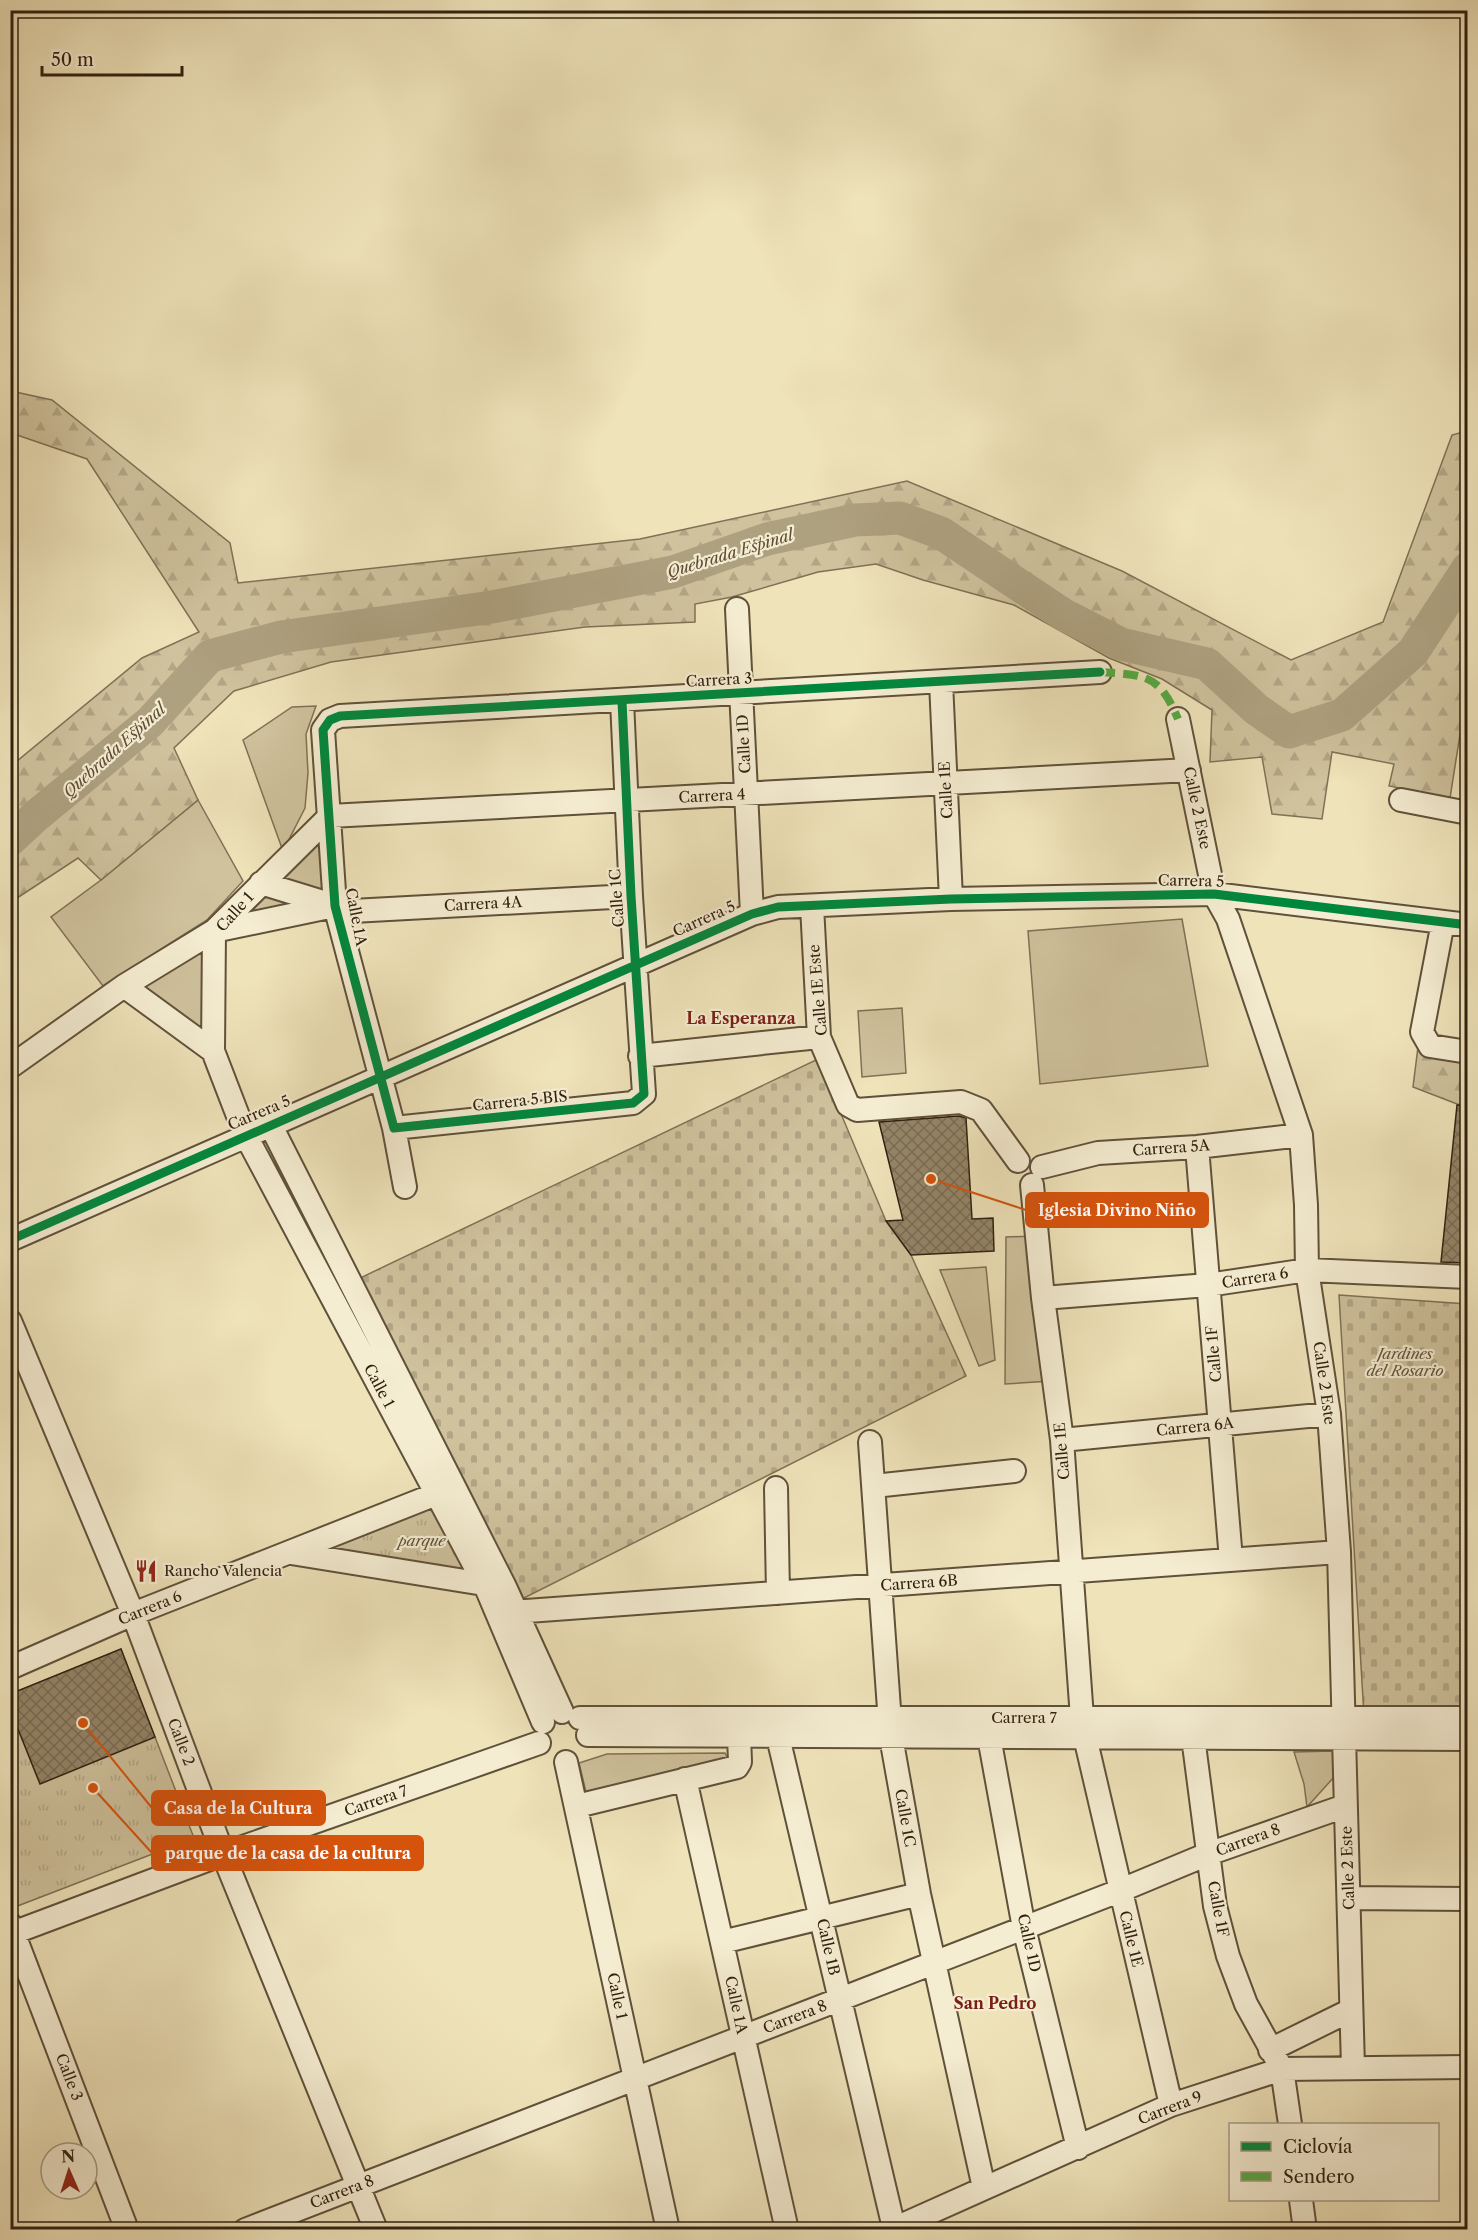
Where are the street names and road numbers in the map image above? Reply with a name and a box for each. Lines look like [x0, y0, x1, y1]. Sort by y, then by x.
street label: Carrera 3 [685, 668, 753, 691]
street label: Calle 1D [732, 714, 755, 774]
street label: Calle 1E [935, 761, 956, 819]
street label: Calle 2 Este [1179, 765, 1216, 851]
street label: Carrera 4 [678, 784, 746, 807]
street label: Calle 1C [605, 868, 628, 928]
street label: Carrera 5 [1158, 870, 1224, 891]
street label: Calle 1A [342, 886, 372, 948]
street label: Calle 1 [212, 887, 258, 936]
street label: Carrera 4A [443, 892, 523, 915]
street label: Carrera 5 [670, 896, 738, 941]
street label: Calle 1E Este [804, 943, 831, 1037]
street label: Carrera 5 BIS [471, 1086, 568, 1115]
street label: Carrera 5 [225, 1091, 293, 1134]
street label: Carrera 5A [1132, 1135, 1211, 1160]
street label: Carrera 6 [1220, 1263, 1290, 1292]
street label: Calle 1F [1202, 1325, 1225, 1383]
street label: Calle 2 Este [1309, 1340, 1340, 1426]
street label: Calle 1 [360, 1361, 399, 1412]
street label: Carrera 6A [1155, 1413, 1236, 1440]
street label: Calle 1E [1050, 1422, 1073, 1480]
street label: Carrera 6B [880, 1570, 958, 1595]
street label: Carrera 6 [115, 1586, 185, 1629]
street label: Carrera 7 [991, 1708, 1057, 1727]
street label: Calle 2 [164, 1715, 199, 1768]
street label: Carrera 7 [342, 1781, 411, 1820]
street label: Calle 1C [891, 1787, 920, 1848]
street label: Carrera 8 [1213, 1819, 1283, 1860]
street label: Calle 2 Este [1337, 1826, 1358, 1910]
street label: Calle 1F [1204, 1879, 1233, 1939]
street label: Calle 1E [1115, 1909, 1148, 1969]
street label: Calle 1D [1014, 1912, 1045, 1974]
street label: Calle 1B [813, 1917, 844, 1977]
street label: Calle 1 [603, 1971, 632, 2022]
street label: Calle 1A [721, 1974, 752, 2037]
street label: Carrera 8 [760, 1996, 830, 2037]
street label: Calle 3 [52, 2051, 87, 2103]
street label: Carrera 9 [1135, 2087, 1205, 2128]
street label: Carrera 8 [307, 2171, 377, 2212]

